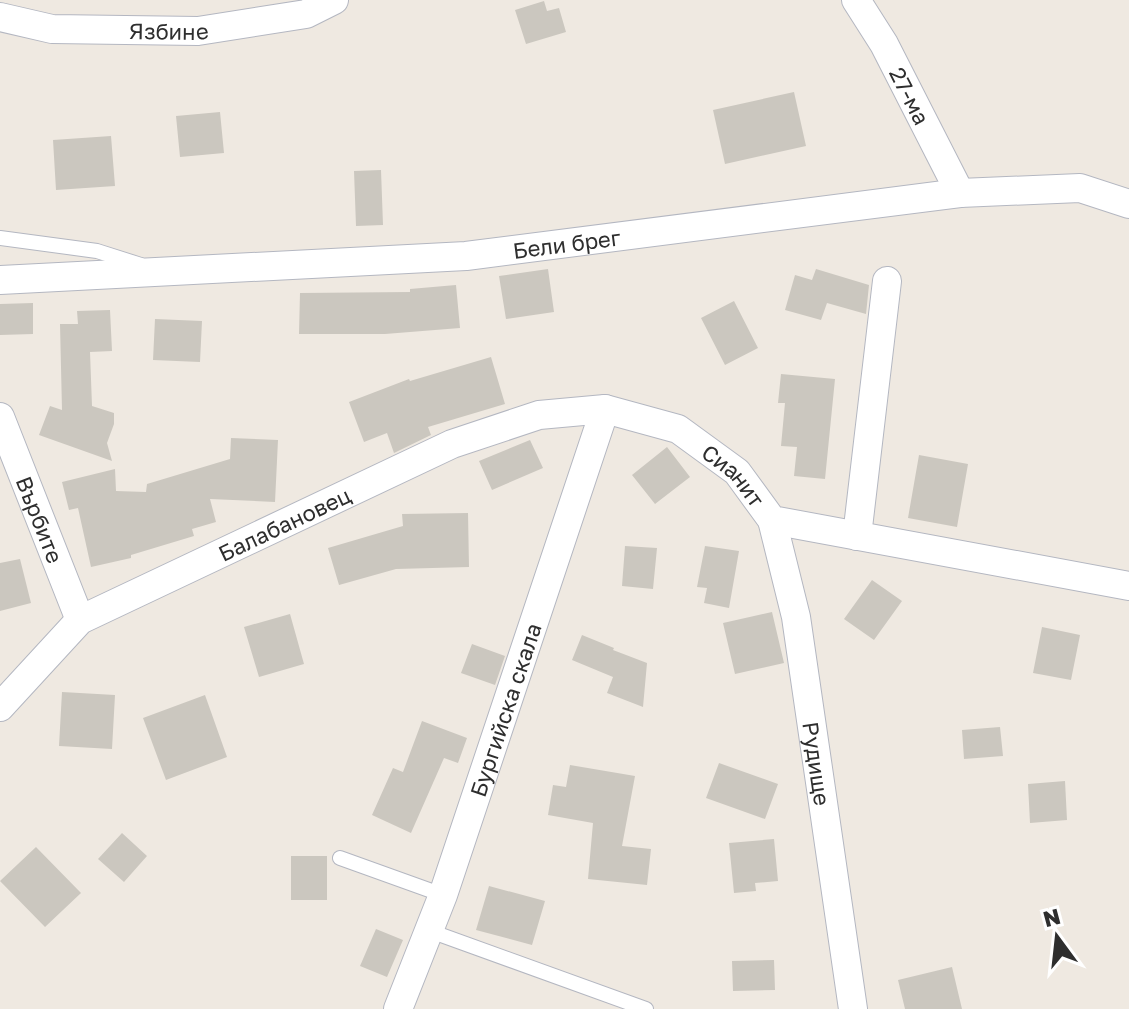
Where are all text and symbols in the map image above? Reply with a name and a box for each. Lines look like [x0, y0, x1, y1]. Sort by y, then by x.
street label: Язбине [129, 16, 210, 45]
street label: 27-ма [884, 62, 936, 129]
street label: Бели брег [511, 223, 622, 263]
street label: Сианит [697, 438, 771, 512]
street label: Върбите [11, 472, 70, 567]
street label: Балабановец [214, 480, 355, 566]
street label: Бургийска скала [463, 619, 546, 800]
street label: Рудище [798, 720, 837, 807]
north arrow [1017, 897, 1097, 977]
text: N [1040, 902, 1063, 932]

